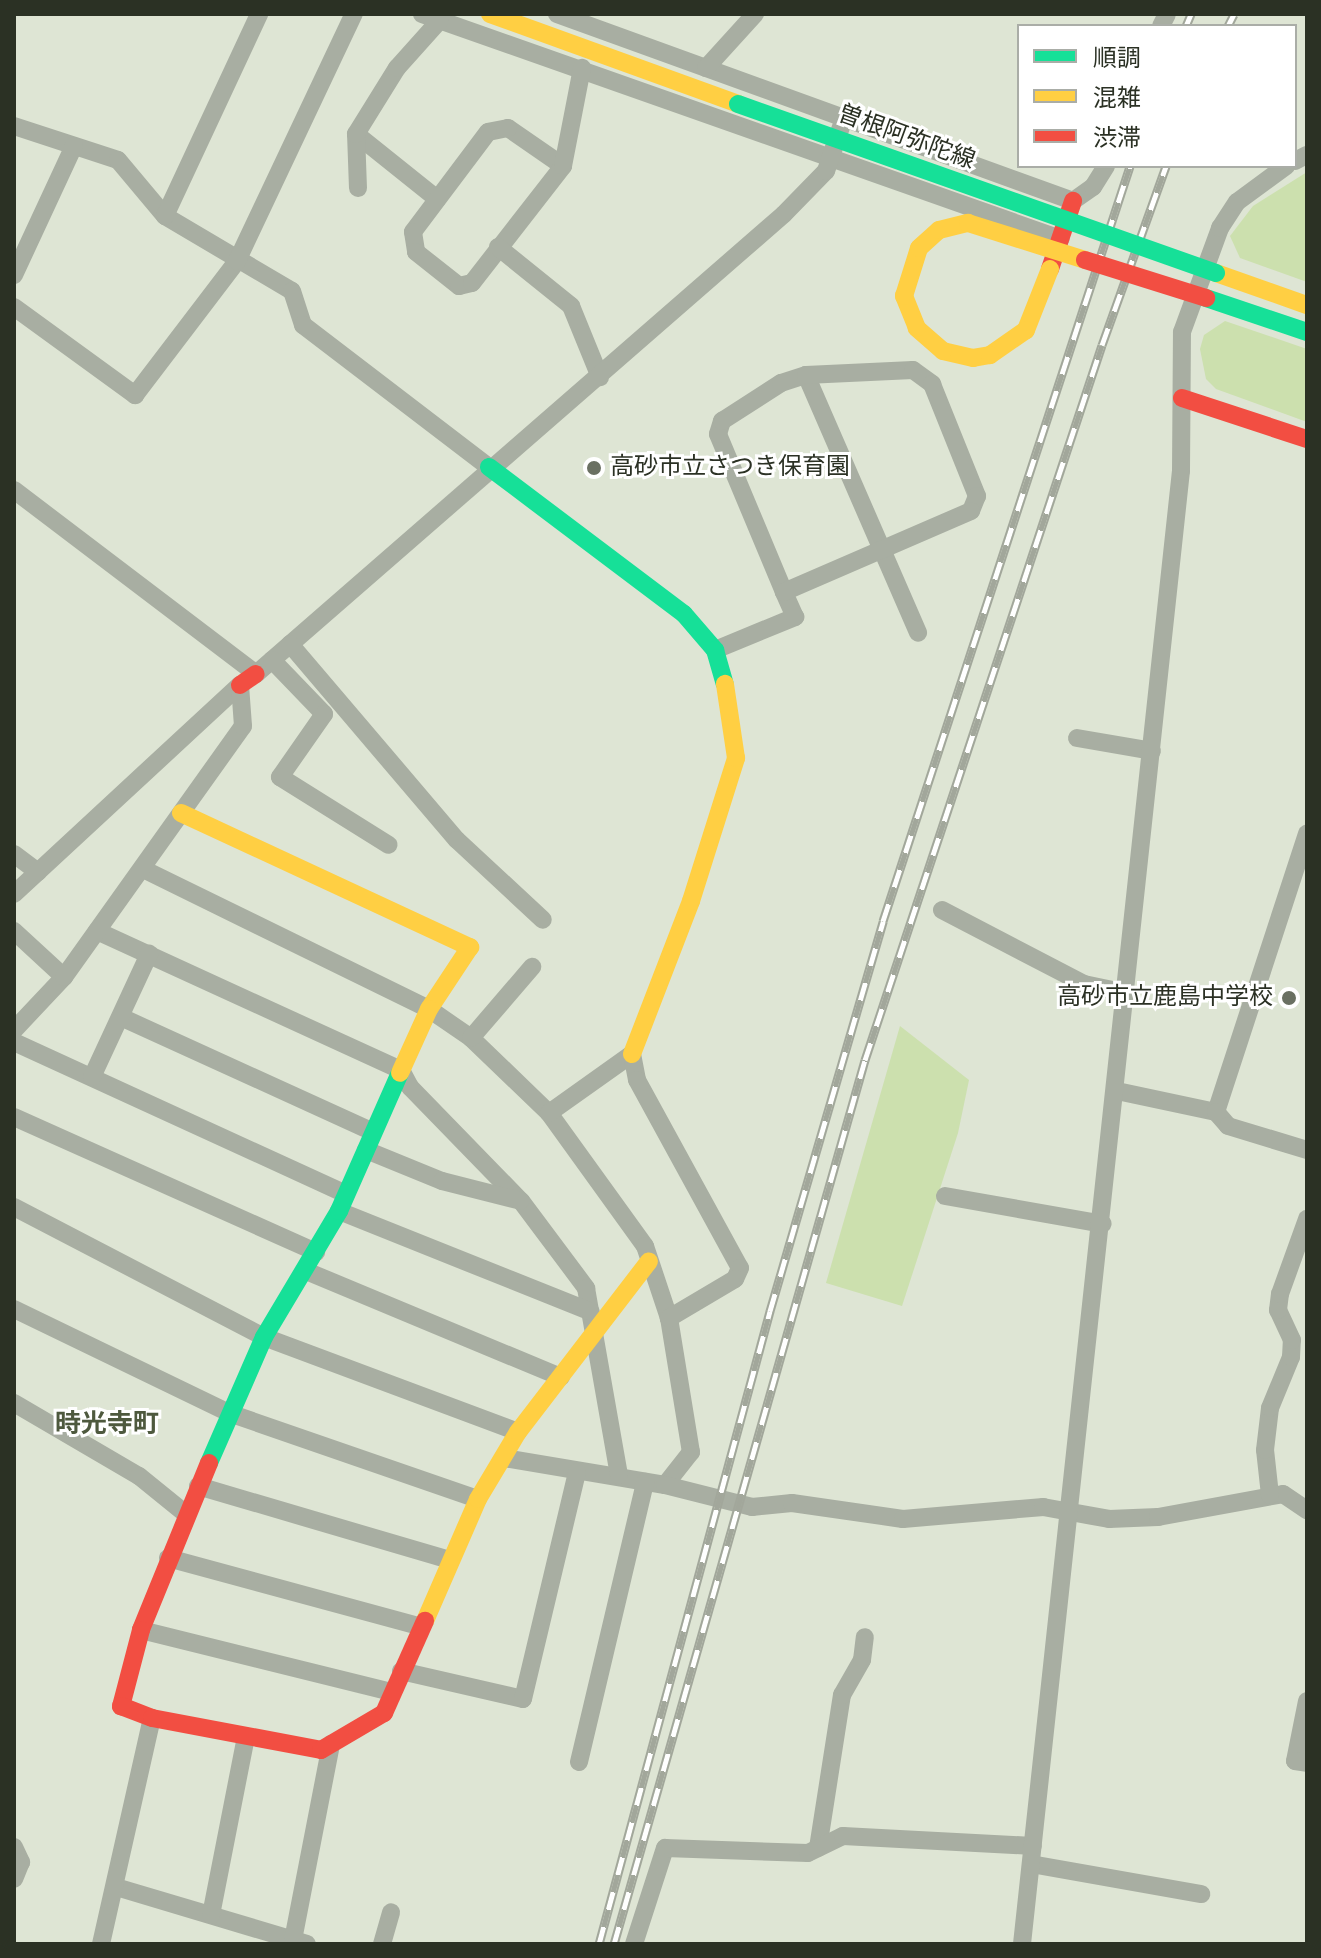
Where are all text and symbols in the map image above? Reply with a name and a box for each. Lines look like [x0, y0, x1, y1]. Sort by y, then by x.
legend [1017, 24, 1297, 168]
text: 順調 [1093, 47, 1141, 71]
text: 混雑 [1093, 87, 1141, 111]
street label: 曽根阿弥陀線 [833, 100, 979, 176]
text: 渋滞 [1093, 127, 1141, 151]
place label: 高砂市立さつき保育園 [610, 454, 850, 482]
marker: 高砂市立さつき保育園 [585, 459, 603, 477]
place label: 高砂市立鹿島中学校 [1057, 984, 1273, 1012]
marker: 高砂市立鹿島中学校 [1280, 989, 1298, 1007]
district label: 時光寺町 [55, 1409, 159, 1441]

